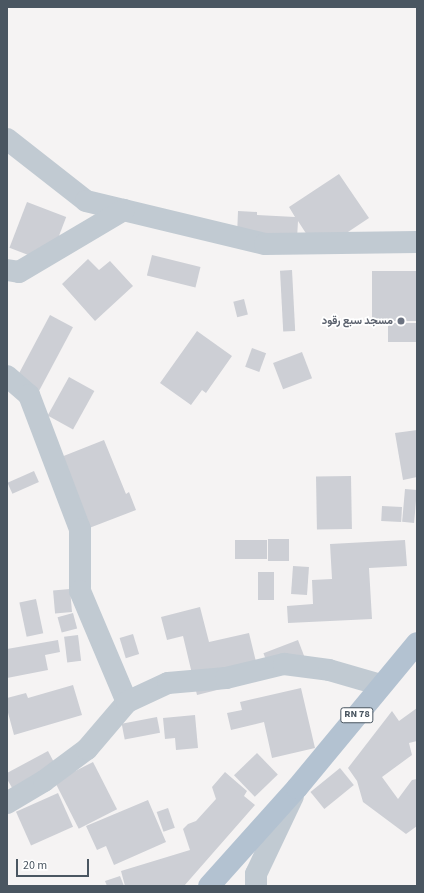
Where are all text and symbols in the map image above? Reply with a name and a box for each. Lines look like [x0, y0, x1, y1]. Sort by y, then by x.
place label: مسجد سبع رقود [322, 314, 393, 328]
marker: مسجد سبع رقود [396, 316, 406, 326]
road number: RN 78 [340, 707, 374, 723]
scale bar [18, 851, 91, 877]
text: 20 m [23, 857, 47, 874]

